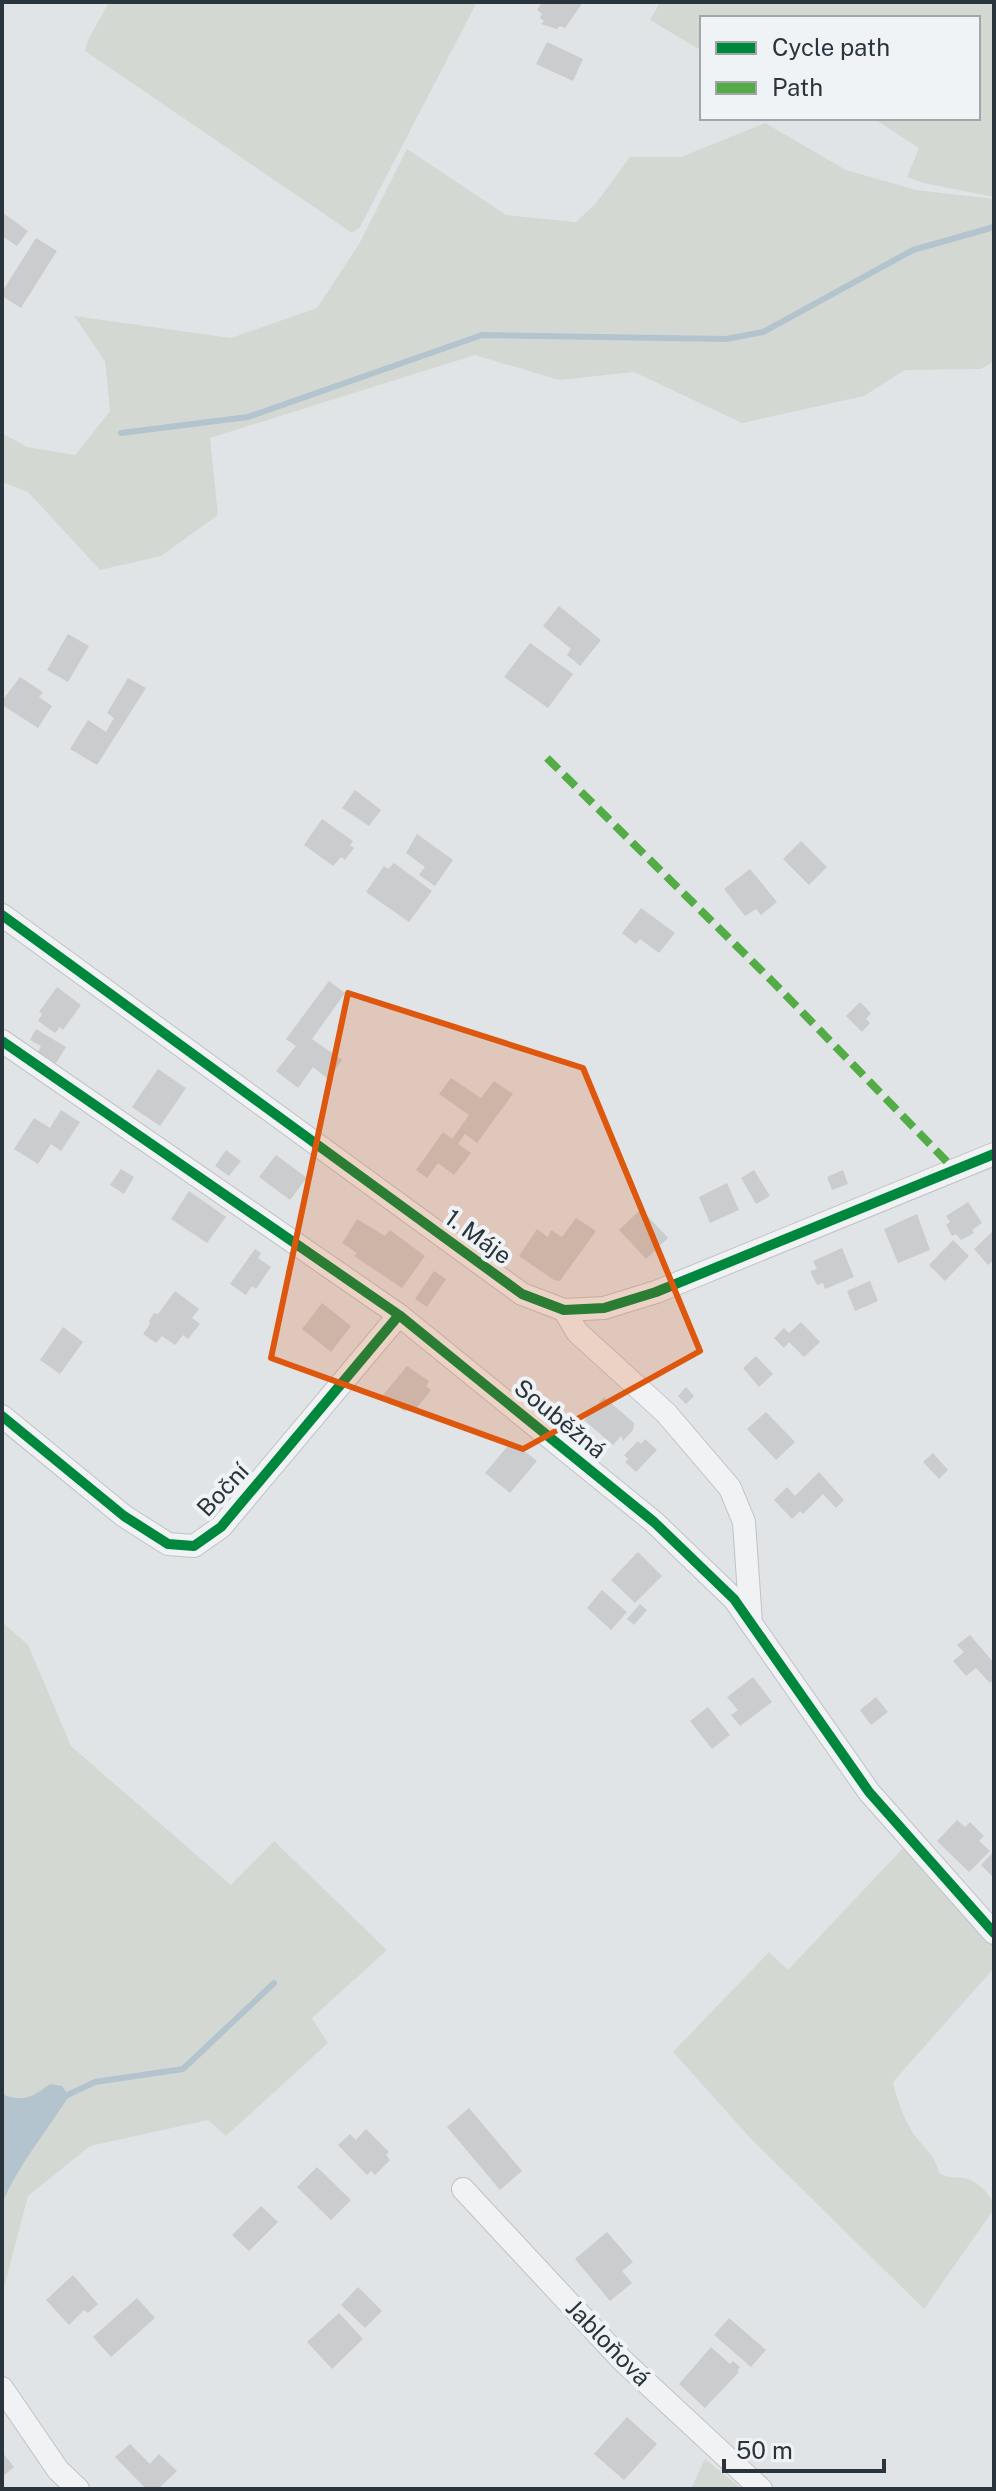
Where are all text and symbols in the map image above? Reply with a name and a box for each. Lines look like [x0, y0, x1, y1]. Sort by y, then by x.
legend [700, 16, 980, 120]
text: Cycle path [772, 33, 890, 61]
text: Path [772, 73, 823, 101]
street label: 1. Máje [440, 1203, 517, 1270]
street label: Souběžná [509, 1373, 612, 1464]
street label: Boční [191, 1456, 255, 1522]
street label: Jabloňová [561, 2293, 657, 2391]
scale bar [724, 2423, 884, 2473]
text: 50 m [736, 2436, 793, 2464]

